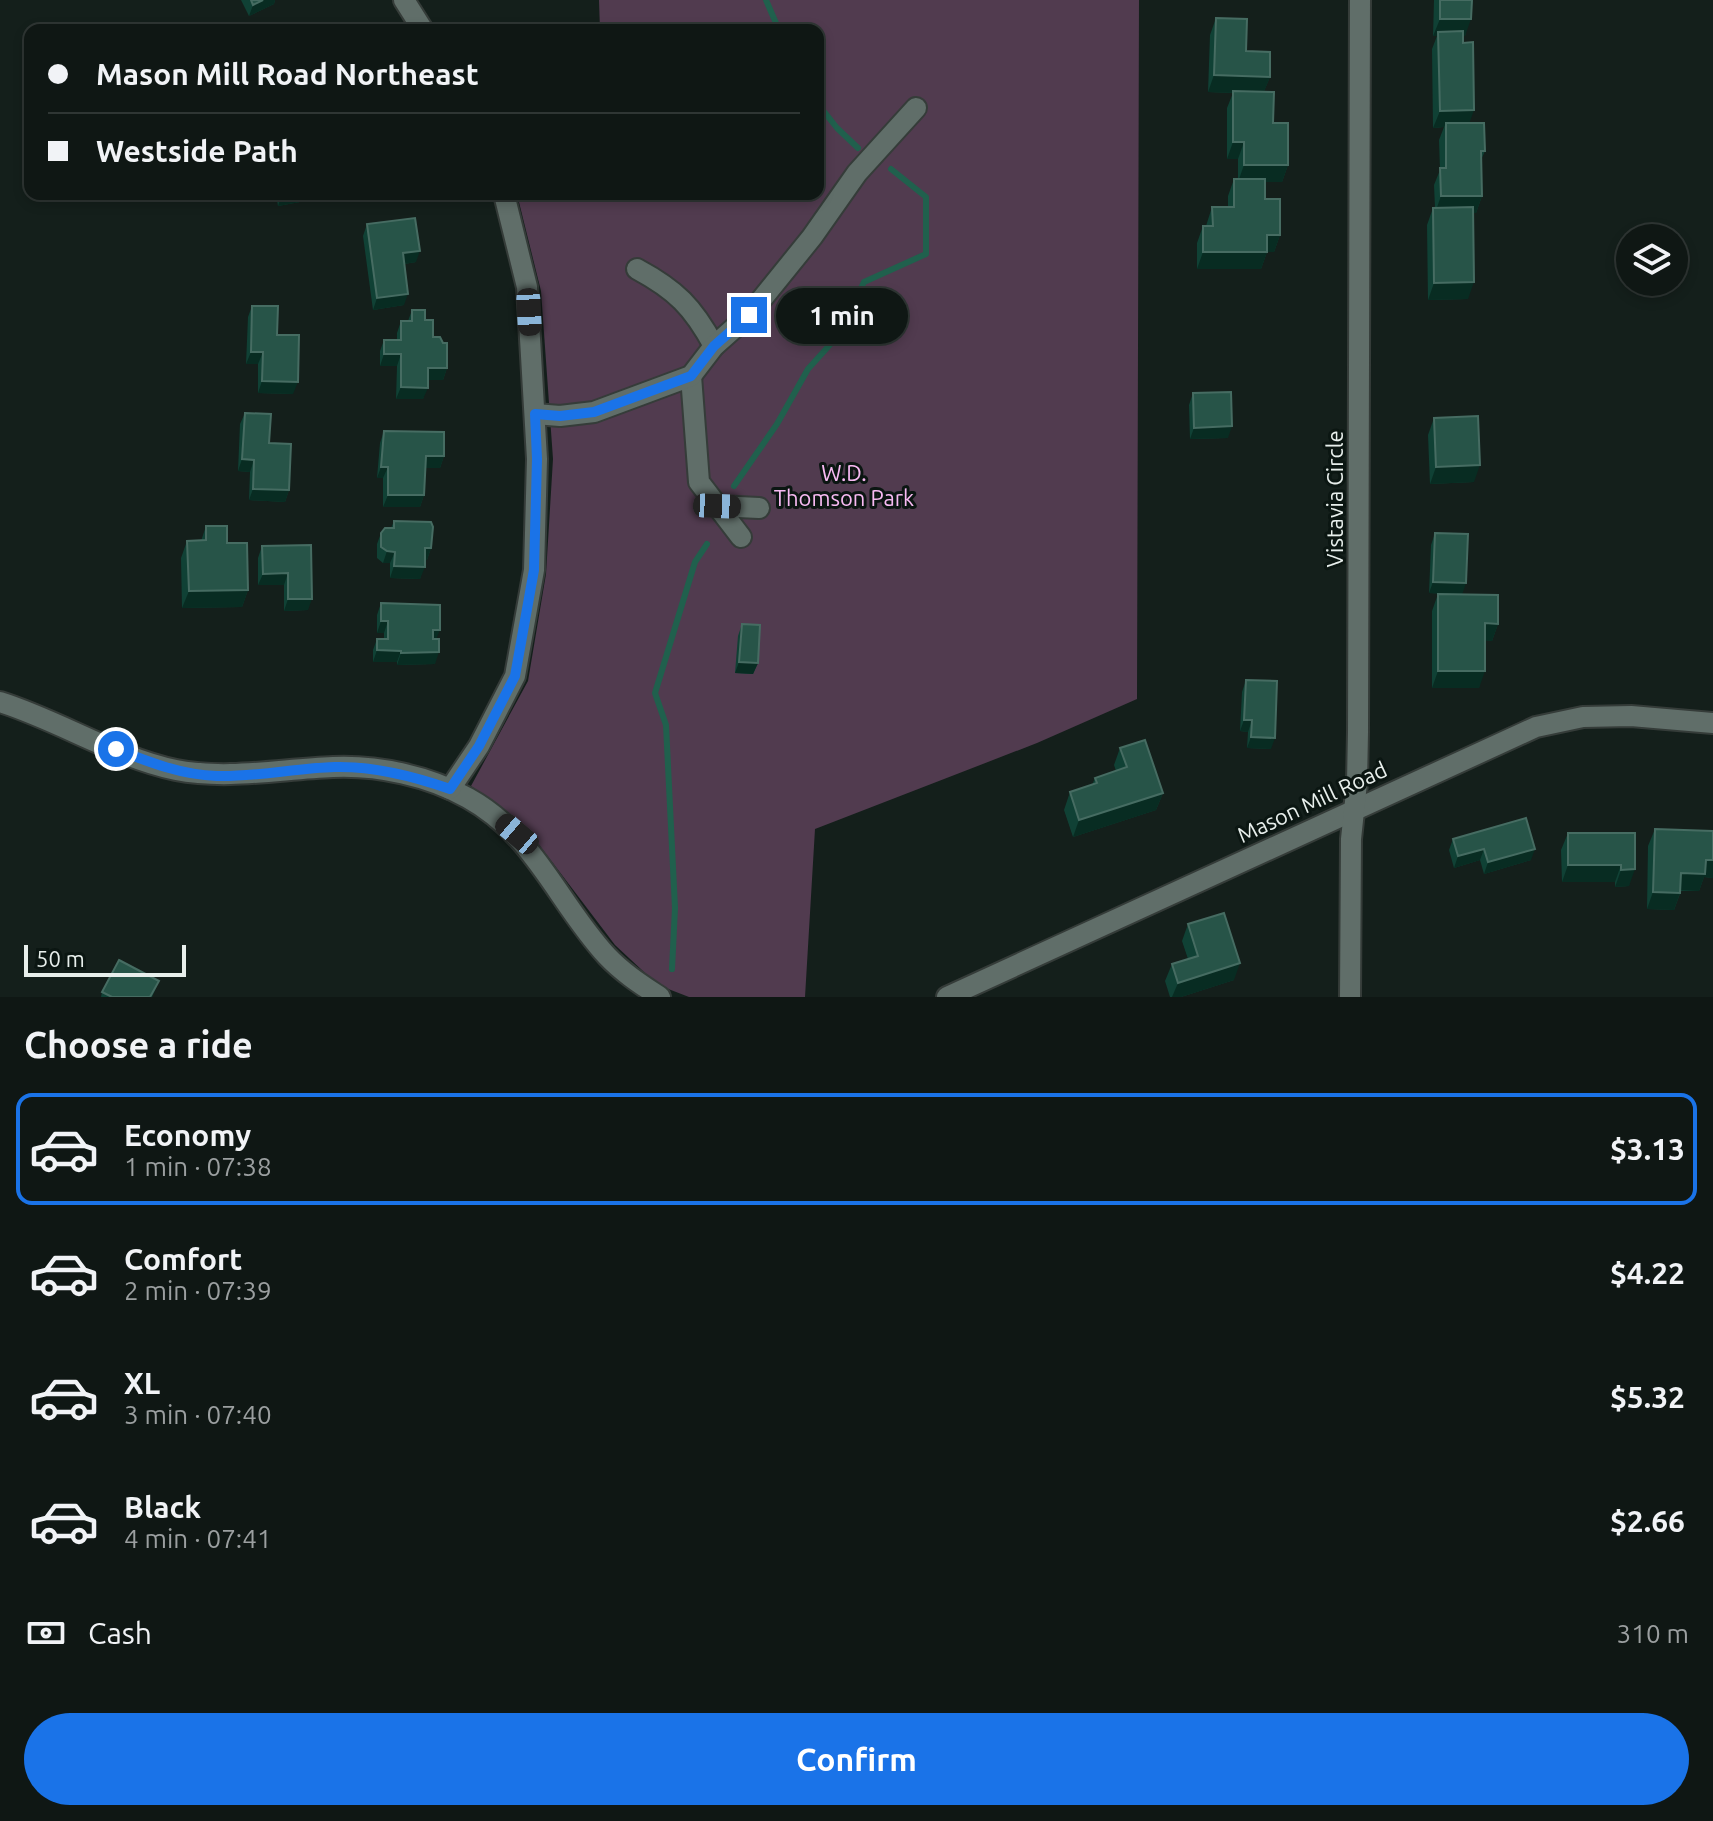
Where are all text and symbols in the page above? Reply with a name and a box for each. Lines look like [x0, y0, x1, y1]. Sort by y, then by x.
text: Mason Mill Road Northeast [96, 57, 479, 91]
text: Westside Path [96, 134, 298, 168]
map controls [1616, 224, 1688, 296]
button: layers [1616, 224, 1688, 296]
car [516, 287, 542, 337]
callout: 1 min [777, 287, 909, 343]
route end [731, 297, 767, 333]
text: 1 min [809, 301, 875, 330]
street label: Vistavia Circle [1322, 430, 1347, 568]
park label: W.D. Thomson Park [774, 460, 914, 510]
car [693, 493, 741, 519]
route start [98, 731, 134, 767]
street label: Mason Mill Road [1233, 756, 1391, 847]
car [491, 809, 543, 859]
scale bar [24, 941, 186, 977]
text: 50 m [36, 946, 85, 971]
text: Choose a ride [24, 1024, 253, 1065]
icon: car [28, 1113, 100, 1185]
text: Economy [124, 1118, 251, 1152]
text: $3.13 [1610, 1132, 1685, 1166]
text: 1 min · 07:38 [124, 1152, 272, 1181]
icon: car [28, 1237, 100, 1309]
text: Comfort [124, 1242, 242, 1276]
text: $4.22 [1610, 1256, 1685, 1290]
text: 2 min · 07:39 [124, 1276, 272, 1305]
icon: car [28, 1361, 100, 1433]
text: XL [124, 1366, 160, 1400]
text: $5.32 [1610, 1380, 1685, 1414]
text: 3 min · 07:40 [124, 1400, 272, 1429]
icon: car [28, 1485, 100, 1557]
text: Black [124, 1490, 201, 1524]
text: $2.66 [1610, 1504, 1685, 1538]
text: 4 min · 07:41 [124, 1524, 272, 1553]
icon: cash [24, 1611, 68, 1655]
text: Cash [88, 1616, 152, 1650]
text: 310 m [1617, 1619, 1689, 1648]
button: Confirm [24, 1713, 1689, 1805]

